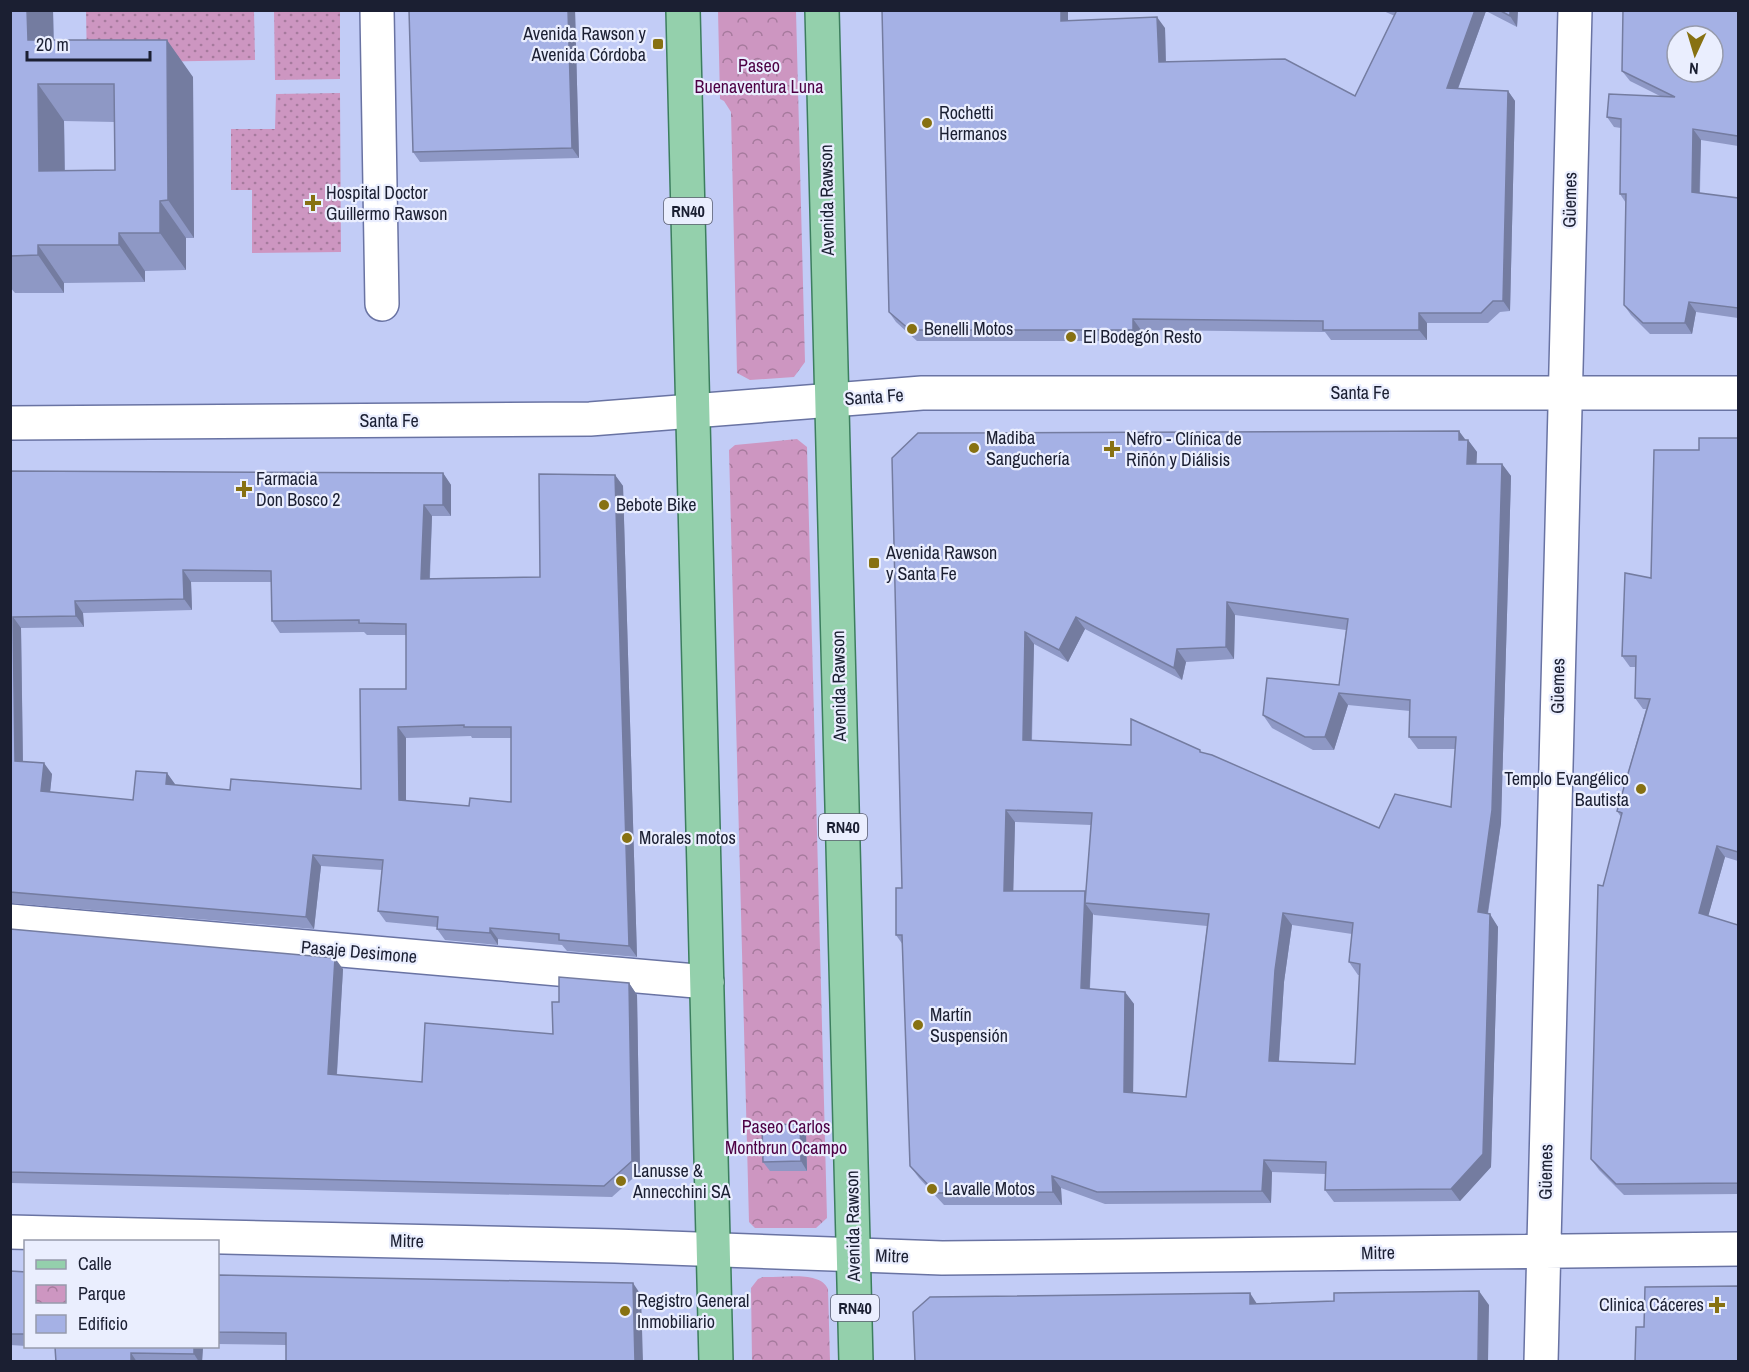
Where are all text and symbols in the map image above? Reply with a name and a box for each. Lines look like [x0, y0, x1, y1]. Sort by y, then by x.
place label: Avenida Rawson y Avenida Córdoba [522, 21, 647, 67]
scale bar [27, 24, 150, 62]
north arrow [1665, 24, 1725, 84]
text: 20 m [36, 32, 69, 57]
marker: Avenida Rawson y Avenida Córdoba [651, 37, 665, 51]
park label: Paseo Buenaventura Luna [695, 53, 823, 99]
text: N [1688, 58, 1699, 80]
place label: Rochetti Hermanos [939, 100, 1007, 146]
marker: Rochetti Hermanos [920, 116, 934, 130]
street label: Avenida Rawson [813, 144, 840, 257]
street label: Güemes [1557, 172, 1582, 228]
place label: Hospital Doctor Guillermo Rawson [326, 180, 447, 226]
marker: Hospital Doctor Guillermo Rawson [304, 194, 322, 212]
road number: RN40 [664, 198, 712, 224]
place label: Benelli Motos [924, 316, 1013, 341]
marker: Benelli Motos [905, 322, 919, 336]
place label: El Bodegón Resto [1083, 324, 1202, 349]
marker: El Bodegón Resto [1064, 330, 1078, 344]
street label: Santa Fe [1330, 380, 1390, 405]
street label: Santa Fe [844, 382, 904, 411]
street label: Santa Fe [359, 408, 419, 433]
place label: Madiba Sanguchería [986, 425, 1070, 471]
place label: Nefro - Clínica de Riñón y Diálisis [1126, 426, 1242, 472]
marker: Nefro - Clínica de Riñón y Diálisis [1103, 440, 1121, 458]
marker: Madiba Sanguchería [967, 441, 981, 455]
place label: Farmacia Don Bosco 2 [256, 466, 341, 512]
marker: Farmacia Don Bosco 2 [237, 482, 251, 496]
place label: Bebote Bike [616, 492, 696, 517]
marker: Bebote Bike [597, 498, 611, 512]
place label: Avenida Rawson y Santa Fe [885, 540, 997, 586]
marker: Avenida Rawson y Santa Fe [867, 556, 881, 570]
street label: Avenida Rawson [825, 630, 852, 743]
street label: Güemes [1545, 658, 1570, 714]
place label: Templo Evangélico Bautista [1504, 766, 1629, 812]
marker: Templo Evangélico Bautista [1634, 782, 1648, 796]
road number: RN40 [819, 814, 867, 840]
place label: Morales motos [639, 825, 736, 850]
marker: Morales motos [620, 831, 634, 845]
street label: Pasaje Desimone [300, 934, 418, 969]
place label: Martín Suspensión [930, 1002, 1008, 1048]
marker: Martín Suspensión [911, 1018, 925, 1032]
park label: Paseo Carlos Montbrun Ocampo [725, 1114, 847, 1160]
street label: Güemes [1533, 1144, 1558, 1200]
place label: Lanusse & Annecchini SA [632, 1158, 731, 1204]
street label: Avenida Rawson [839, 1170, 866, 1283]
marker: Lanusse & Annecchini SA [614, 1174, 628, 1188]
place label: Lavalle Motos [944, 1176, 1035, 1201]
marker: Lavalle Motos [925, 1182, 939, 1196]
street label: Mitre [390, 1228, 424, 1253]
legend [24, 1240, 219, 1348]
street label: Mitre [1361, 1240, 1395, 1265]
street label: Mitre [875, 1242, 909, 1269]
text: Calle [78, 1251, 112, 1276]
text: Parque [78, 1281, 126, 1306]
place label: Registro General Inmobiliario [637, 1288, 749, 1334]
place label: Clinica Cáceres [1599, 1292, 1704, 1317]
road number: RN40 [831, 1295, 879, 1321]
marker: Clinica Cáceres [1708, 1296, 1726, 1314]
marker: Registro General Inmobiliario [618, 1304, 632, 1318]
text: Edificio [78, 1311, 128, 1336]

